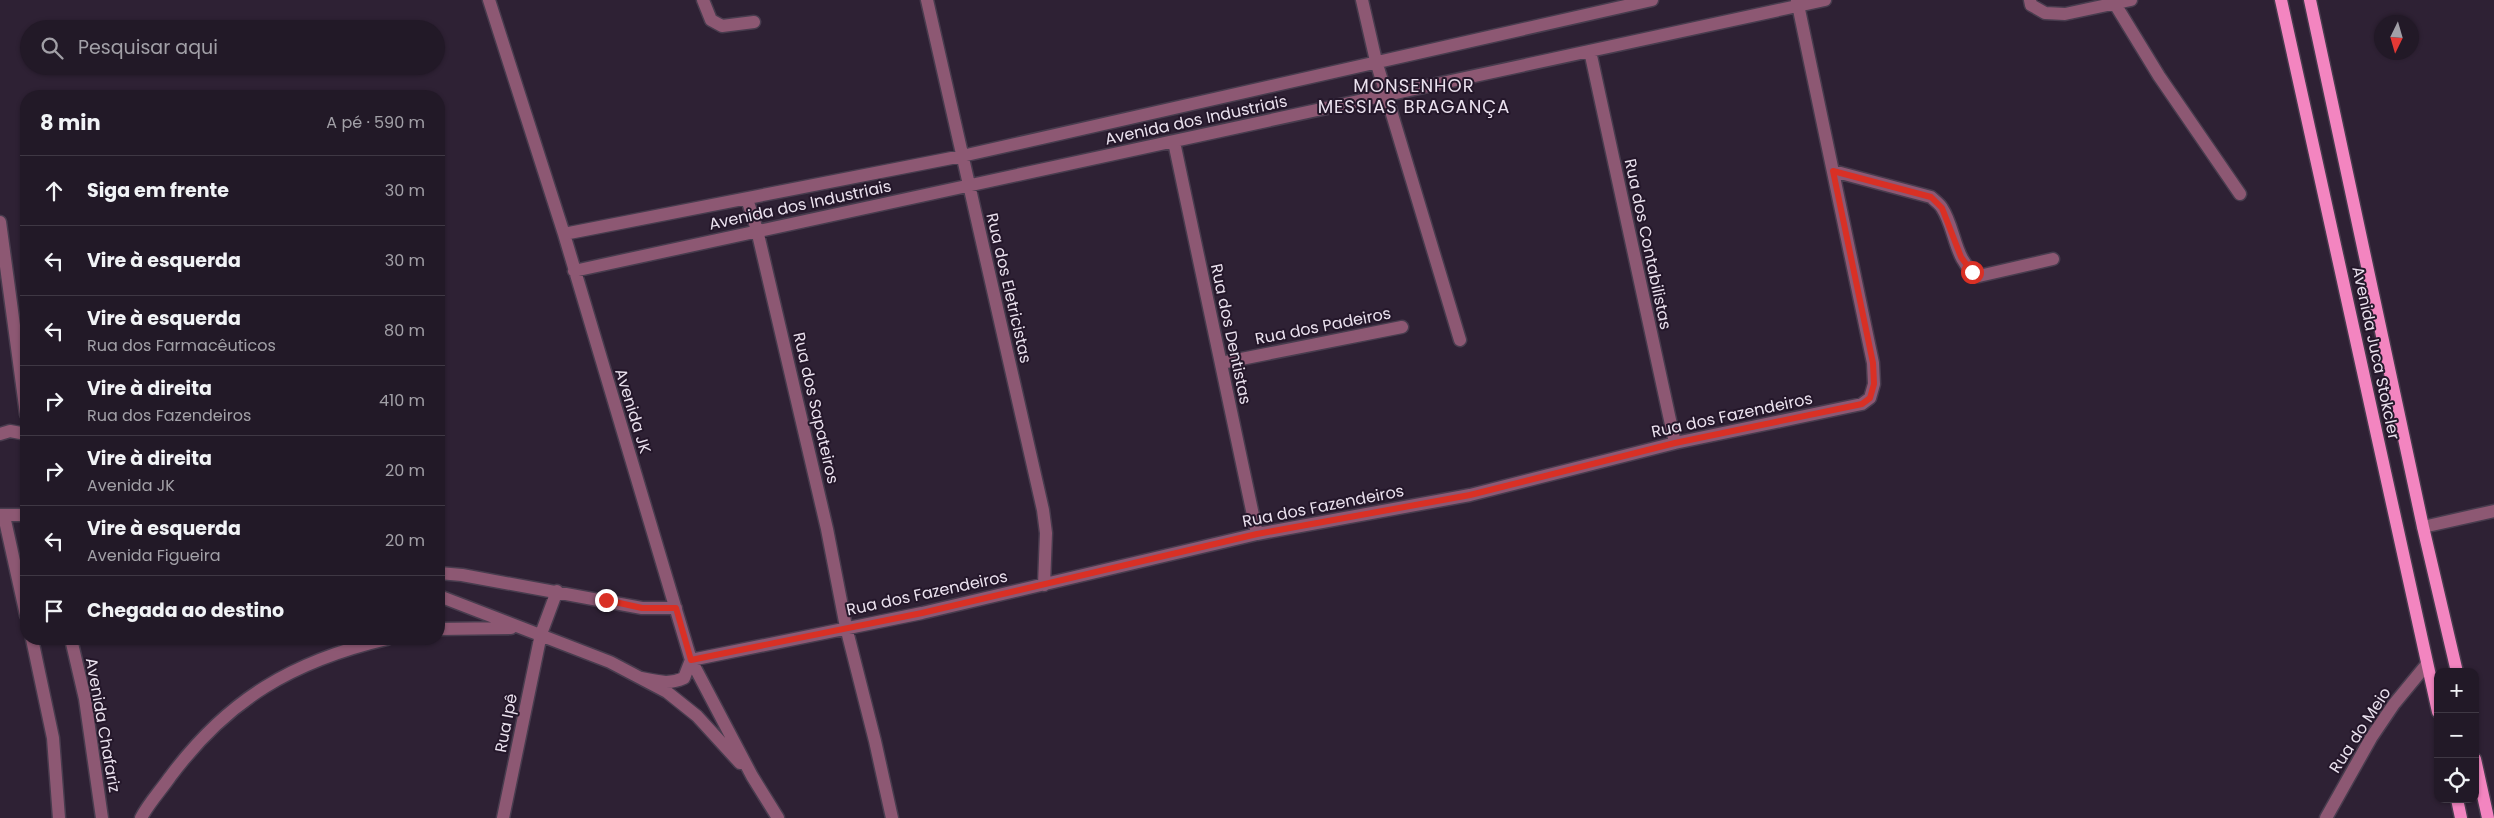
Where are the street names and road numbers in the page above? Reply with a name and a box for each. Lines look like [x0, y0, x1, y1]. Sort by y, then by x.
street label: Avenida dos Industriais [1103, 89, 1289, 151]
street label: Rua dos Contabilistas [1619, 156, 1677, 332]
street label: Avenida dos Industriais [707, 174, 893, 236]
street label: Rua dos Eletricistas [981, 211, 1037, 365]
street label: Rua dos Dentistas [1205, 262, 1257, 406]
street label: Avenida Juca Stokcler [2346, 264, 2406, 442]
street label: Rua dos Padeiros [1253, 302, 1393, 350]
street label: Rua dos Sapateiros [787, 330, 845, 486]
street label: Avenida JK [609, 366, 657, 457]
street label: Rua dos Fazendeiros [1649, 387, 1815, 443]
street label: Rua dos Fazendeiros [1240, 479, 1406, 533]
street label: Rua dos Fazendeiros [844, 565, 1010, 621]
street label: Avenida Chafariz [80, 656, 126, 794]
street label: Rua do Meio [2324, 683, 2396, 777]
street label: Rua Ipê [489, 691, 523, 755]

